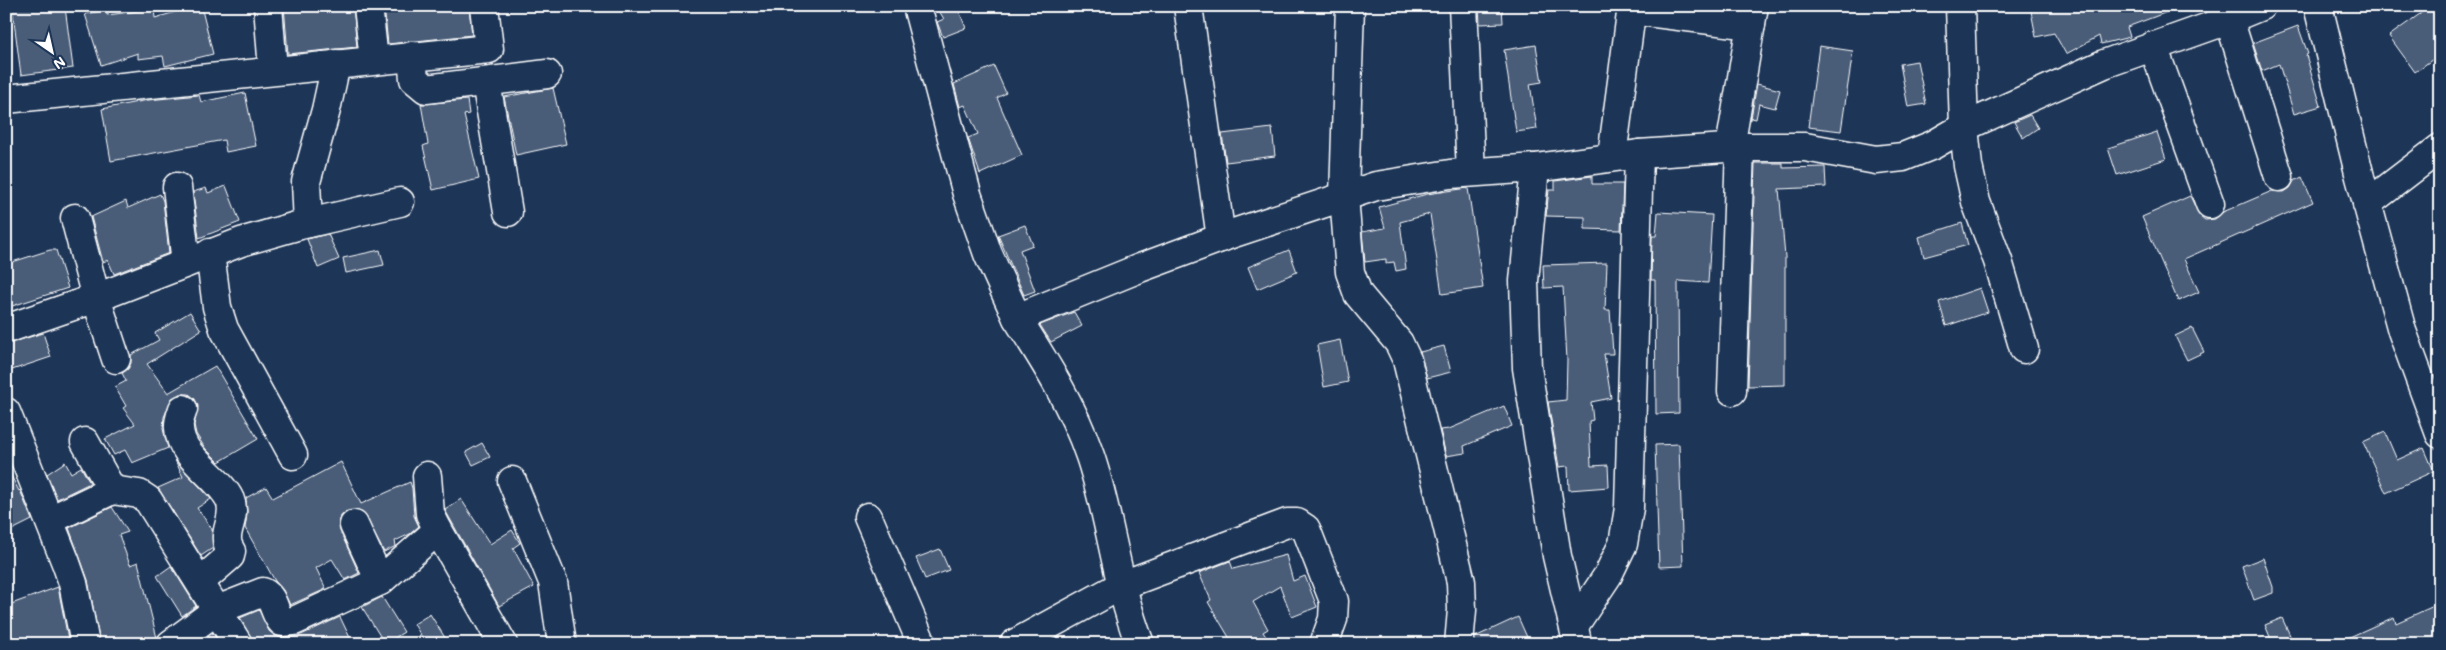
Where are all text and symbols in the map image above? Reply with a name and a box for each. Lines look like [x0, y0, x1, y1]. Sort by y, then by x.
north arrow [28, 28, 78, 78]
text: N [50, 52, 69, 74]

